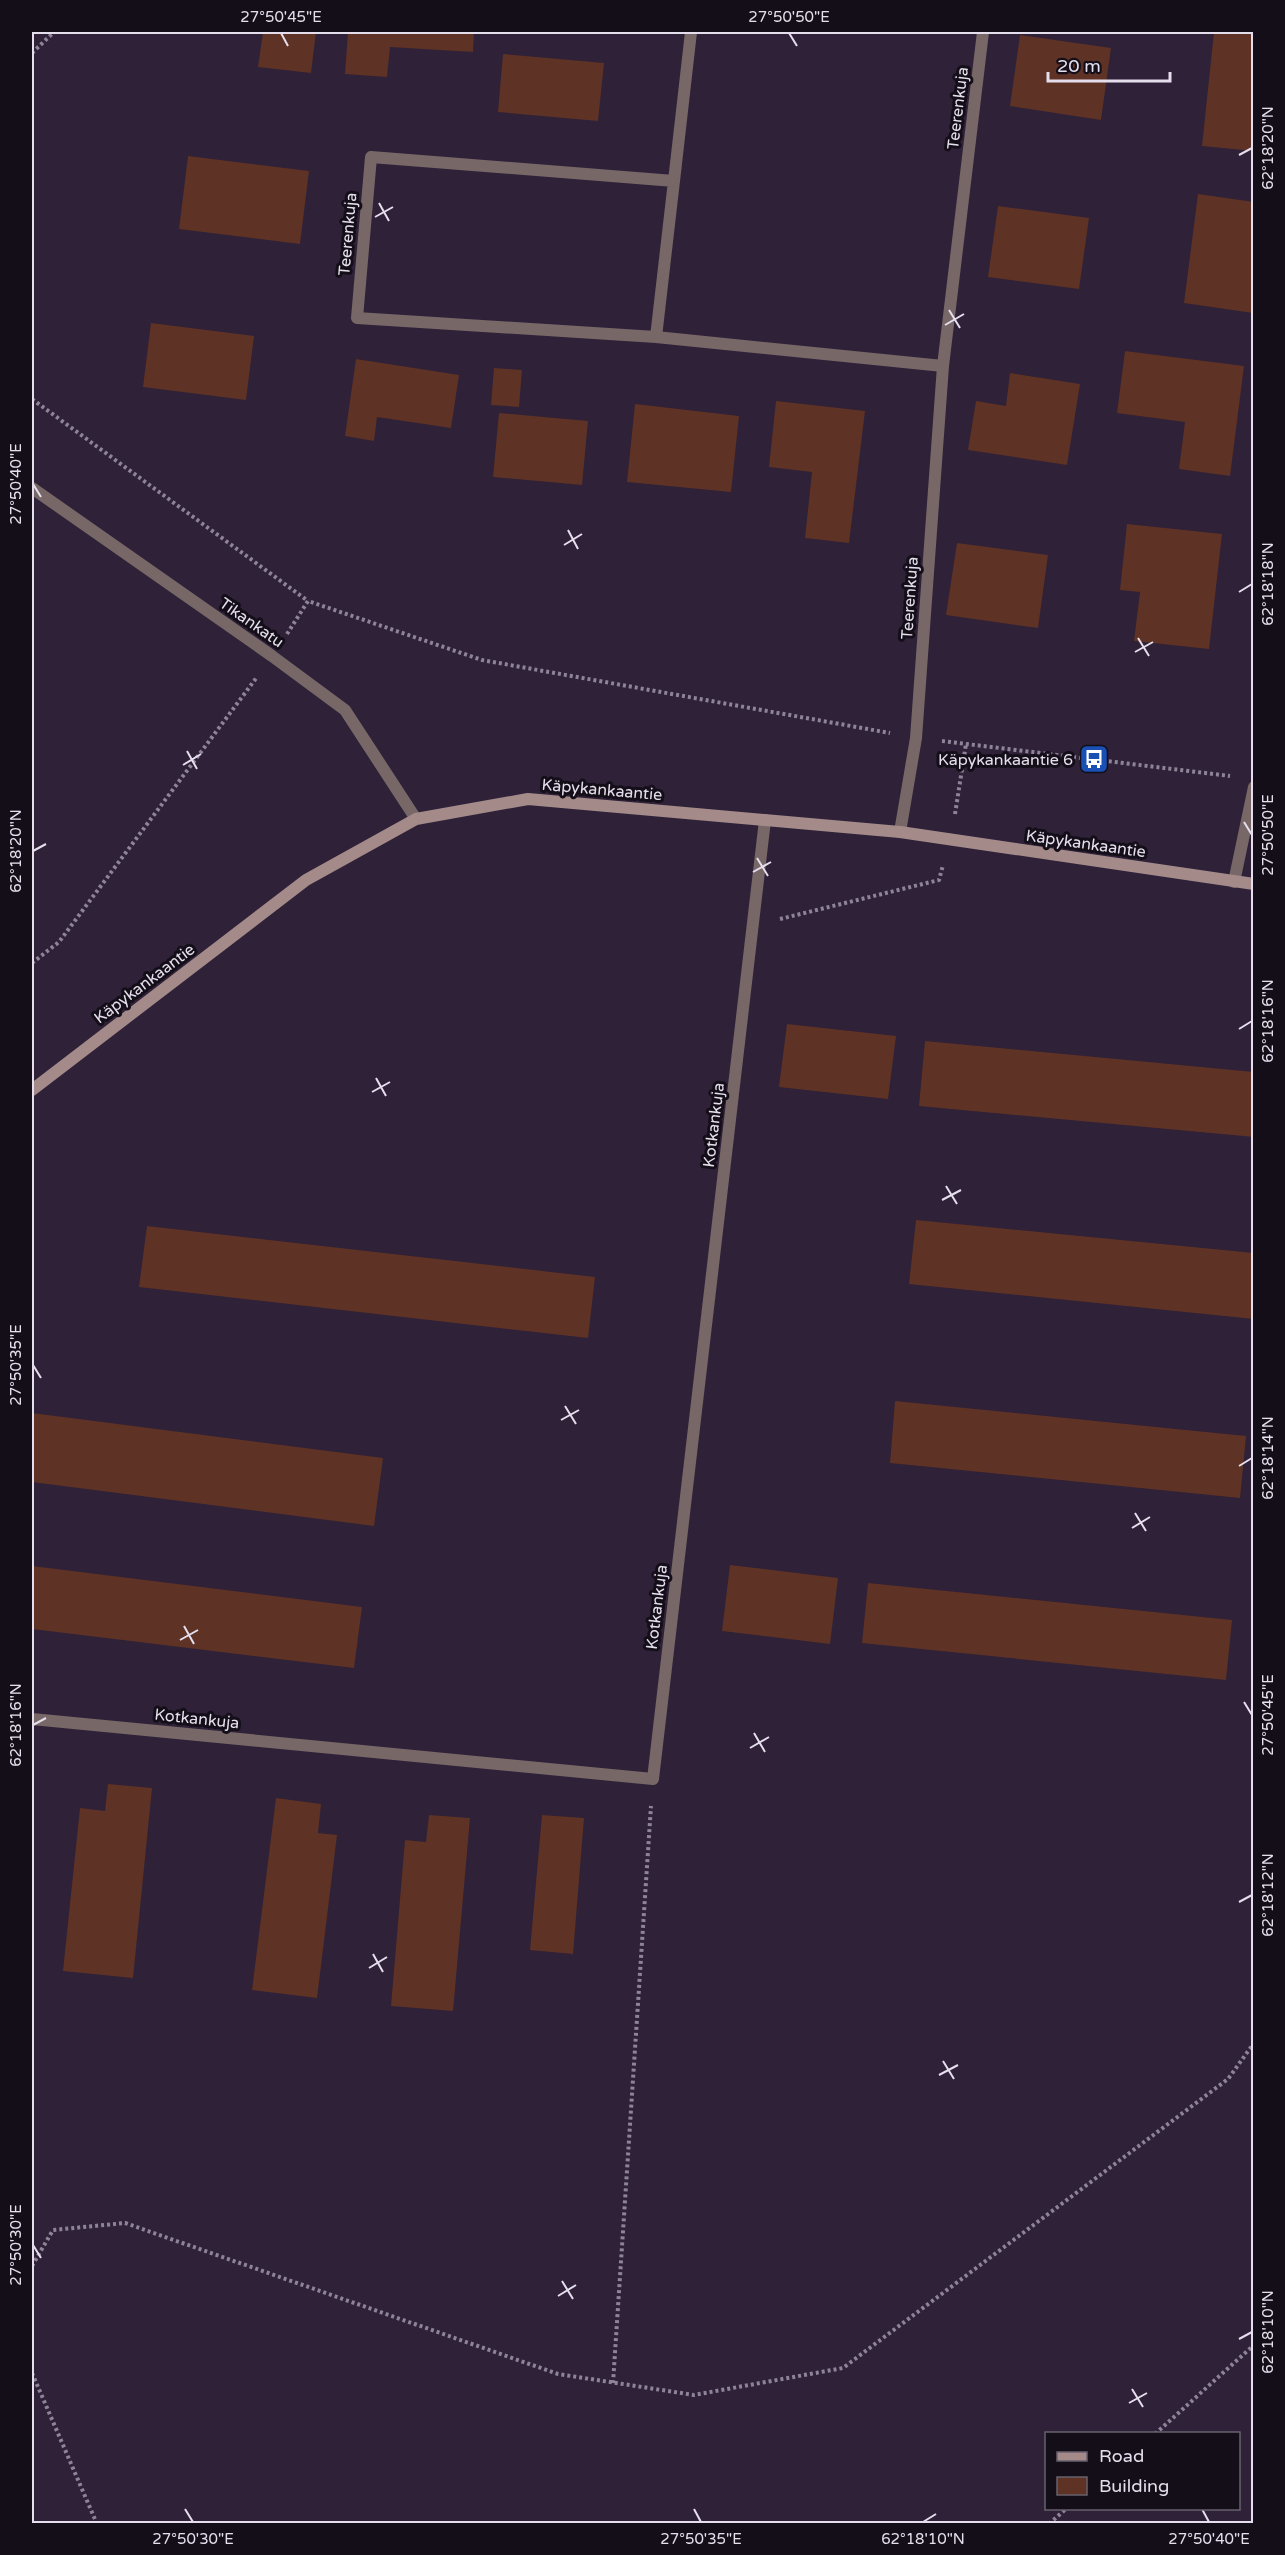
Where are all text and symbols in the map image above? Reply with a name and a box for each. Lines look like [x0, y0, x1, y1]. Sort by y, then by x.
text: 27°50'45"E [240, 8, 322, 26]
text: 27°50'50"E [748, 8, 830, 26]
scale bar [1048, 45, 1170, 83]
text: 20 m [1057, 55, 1101, 77]
street label: Teerenkuja [943, 66, 973, 151]
text: 62°18'20"N [1259, 106, 1277, 190]
street label: Teerenkuja [334, 192, 362, 276]
text: 27°50'40"E [7, 443, 25, 525]
text: 62°18'18"N [1259, 542, 1277, 626]
street label: Teerenkuja [897, 556, 923, 640]
street label: Tikankatu [215, 593, 288, 652]
bus stop icon: Käpykankaantie 6 [1078, 743, 1110, 775]
place label: Käpykankaantie 6 [938, 750, 1073, 770]
street label: Käpykankaantie [541, 775, 663, 805]
text: 27°50'50"E [1259, 794, 1277, 876]
text: 62°18'20"N [7, 809, 25, 893]
street label: Käpykankaantie [1025, 826, 1147, 862]
street label: Käpykankaantie [90, 939, 199, 1028]
text: 62°18'16"N [1259, 979, 1277, 1063]
street label: Kotkankuja [699, 1082, 729, 1169]
text: 27°50'35"E [7, 1324, 25, 1406]
text: 62°18'14"N [1259, 1416, 1277, 1500]
street label: Kotkankuja [642, 1564, 672, 1651]
text: 27°50'45"E [1259, 1674, 1277, 1756]
text: 62°18'16"N [7, 1683, 25, 1767]
street label: Kotkankuja [153, 1705, 240, 1733]
text: 62°18'12"N [1259, 1853, 1277, 1937]
text: 27°50'30"E [7, 2204, 25, 2286]
text: 62°18'10"N [1259, 2290, 1277, 2374]
legend [1045, 2432, 1240, 2510]
text: Road [1099, 2445, 1144, 2467]
text: Building [1099, 2475, 1169, 2497]
text: 27°50'30"E [152, 2530, 234, 2548]
text: 27°50'35"E [660, 2530, 742, 2548]
text: 62°18'10"N [881, 2530, 965, 2548]
text: 27°50'40"E [1168, 2530, 1250, 2548]

